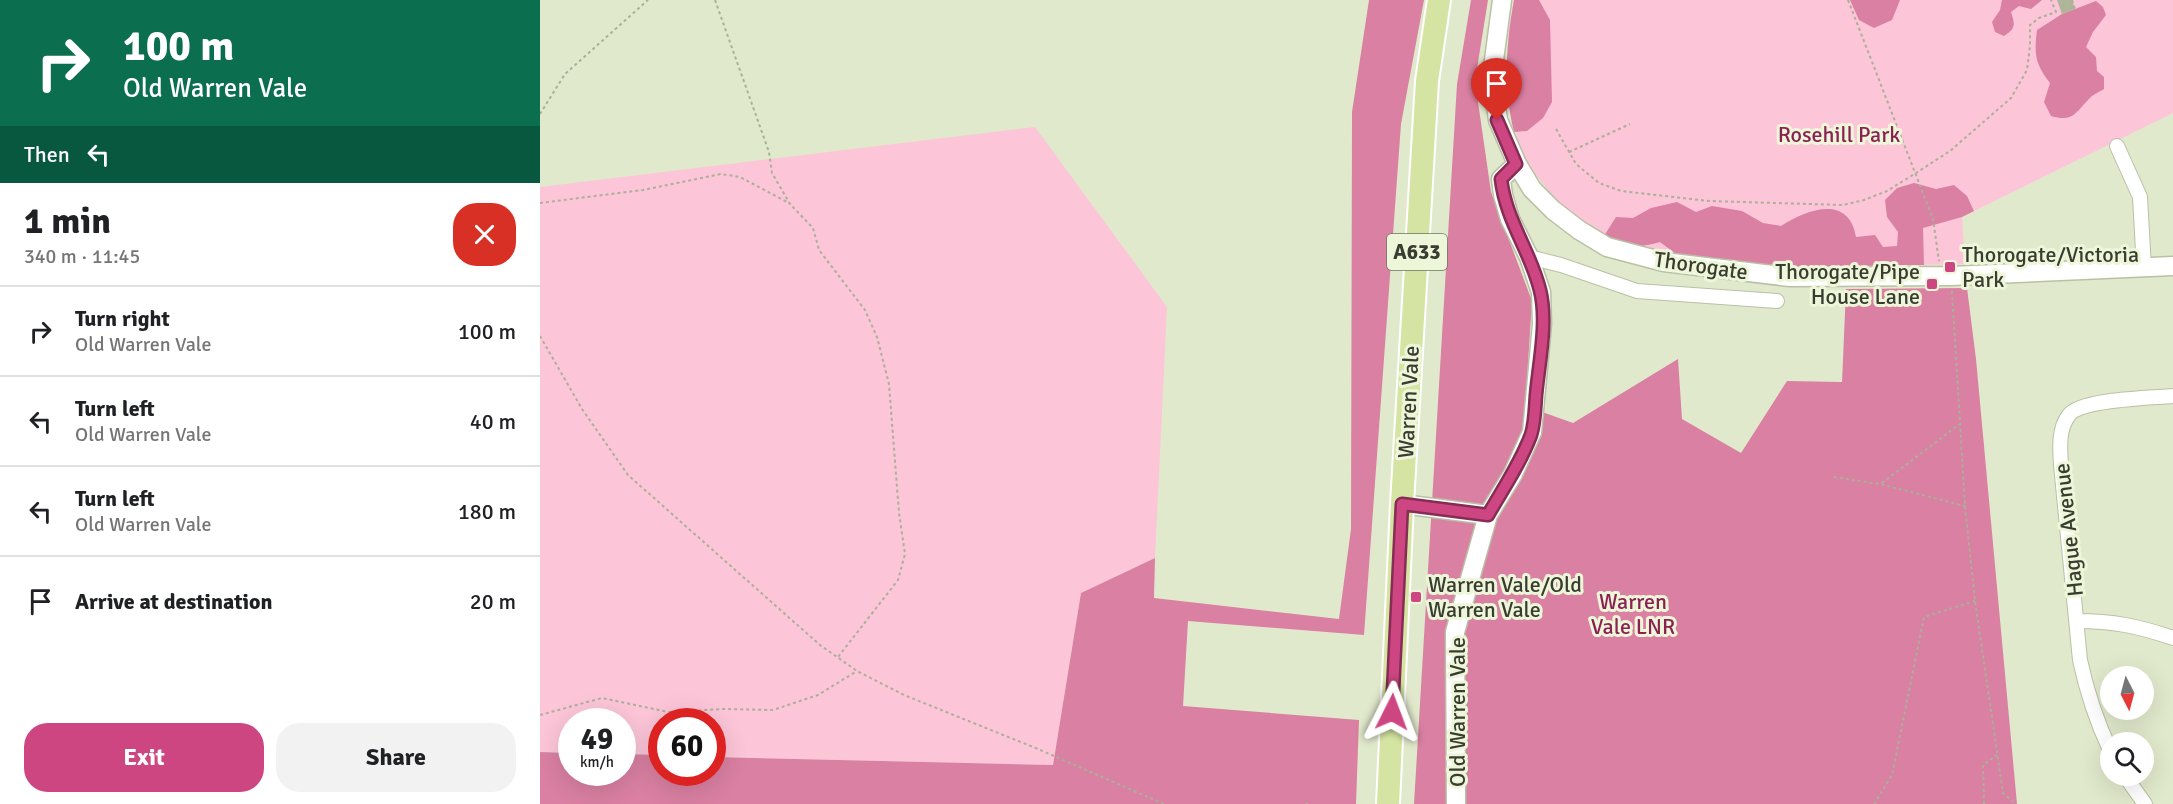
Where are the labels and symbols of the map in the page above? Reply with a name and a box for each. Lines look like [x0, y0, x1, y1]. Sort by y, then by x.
pin [1471, 58, 1522, 120]
park label: Rosehill Park [1778, 121, 1900, 148]
road number: A633 [1387, 234, 1447, 270]
place label: Thorogate/Victoria Park [1962, 241, 2139, 293]
street label: Thorogate [1652, 246, 1750, 285]
place label: Thorogate/Pipe House Lane [1775, 258, 1920, 310]
marker: Thorogate/Victoria Park [1943, 260, 1957, 274]
marker: Thorogate/Pipe House Lane [1925, 277, 1939, 291]
street label: Warren Vale [1392, 345, 1425, 459]
street label: Hague Avenue [2048, 462, 2089, 598]
place label: Warren Vale/Old Warren Vale [1428, 571, 1582, 623]
park label: Warren Vale LNR [1591, 588, 1675, 640]
marker: Warren Vale/Old Warren Vale [1409, 590, 1423, 604]
street label: Old Warren Vale [1444, 637, 1471, 787]
north arrow [2100, 666, 2154, 720]
position arrow [1360, 680, 1424, 744]
speed limit sign: 60 [648, 708, 726, 786]

